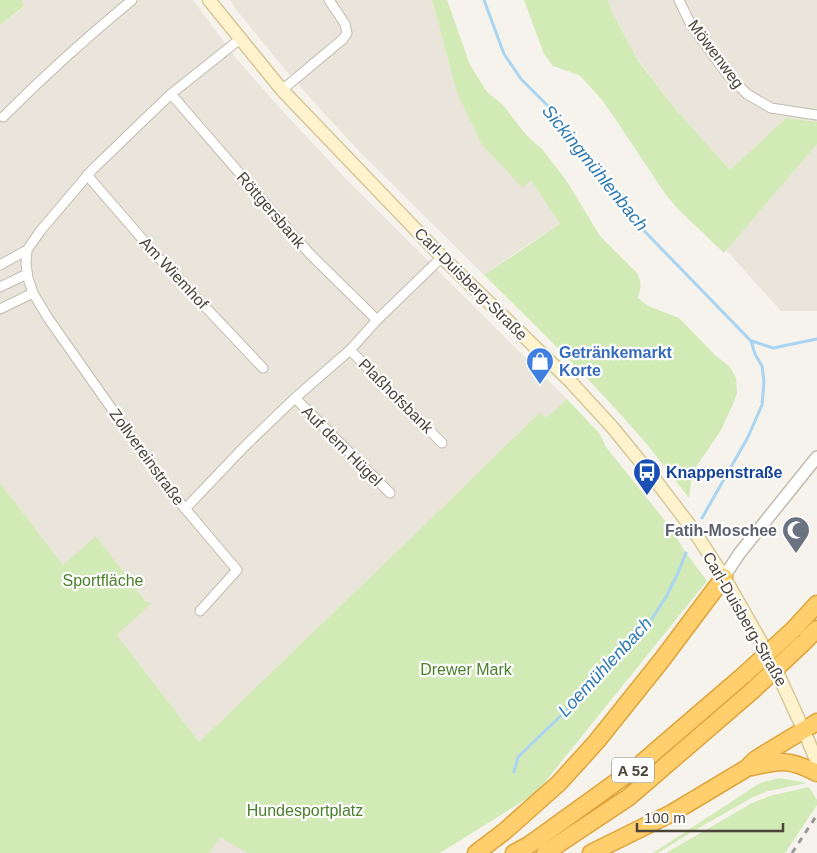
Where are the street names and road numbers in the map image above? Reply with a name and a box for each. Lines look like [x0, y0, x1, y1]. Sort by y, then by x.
street label: Möwenweg [685, 17, 747, 91]
street label: Röttgersbank [233, 169, 309, 252]
street label: Carl-Duisberg-Straße [411, 224, 531, 344]
street label: Am Wiemhof [137, 234, 212, 313]
street label: Plaßhofsbank [355, 355, 437, 437]
street label: Auf dem Hügel [299, 403, 385, 489]
street label: Zollvereinstraße [106, 406, 188, 508]
street label: Carl-Duisberg-Straße [700, 549, 790, 689]
road number: A 52 [612, 758, 654, 782]

